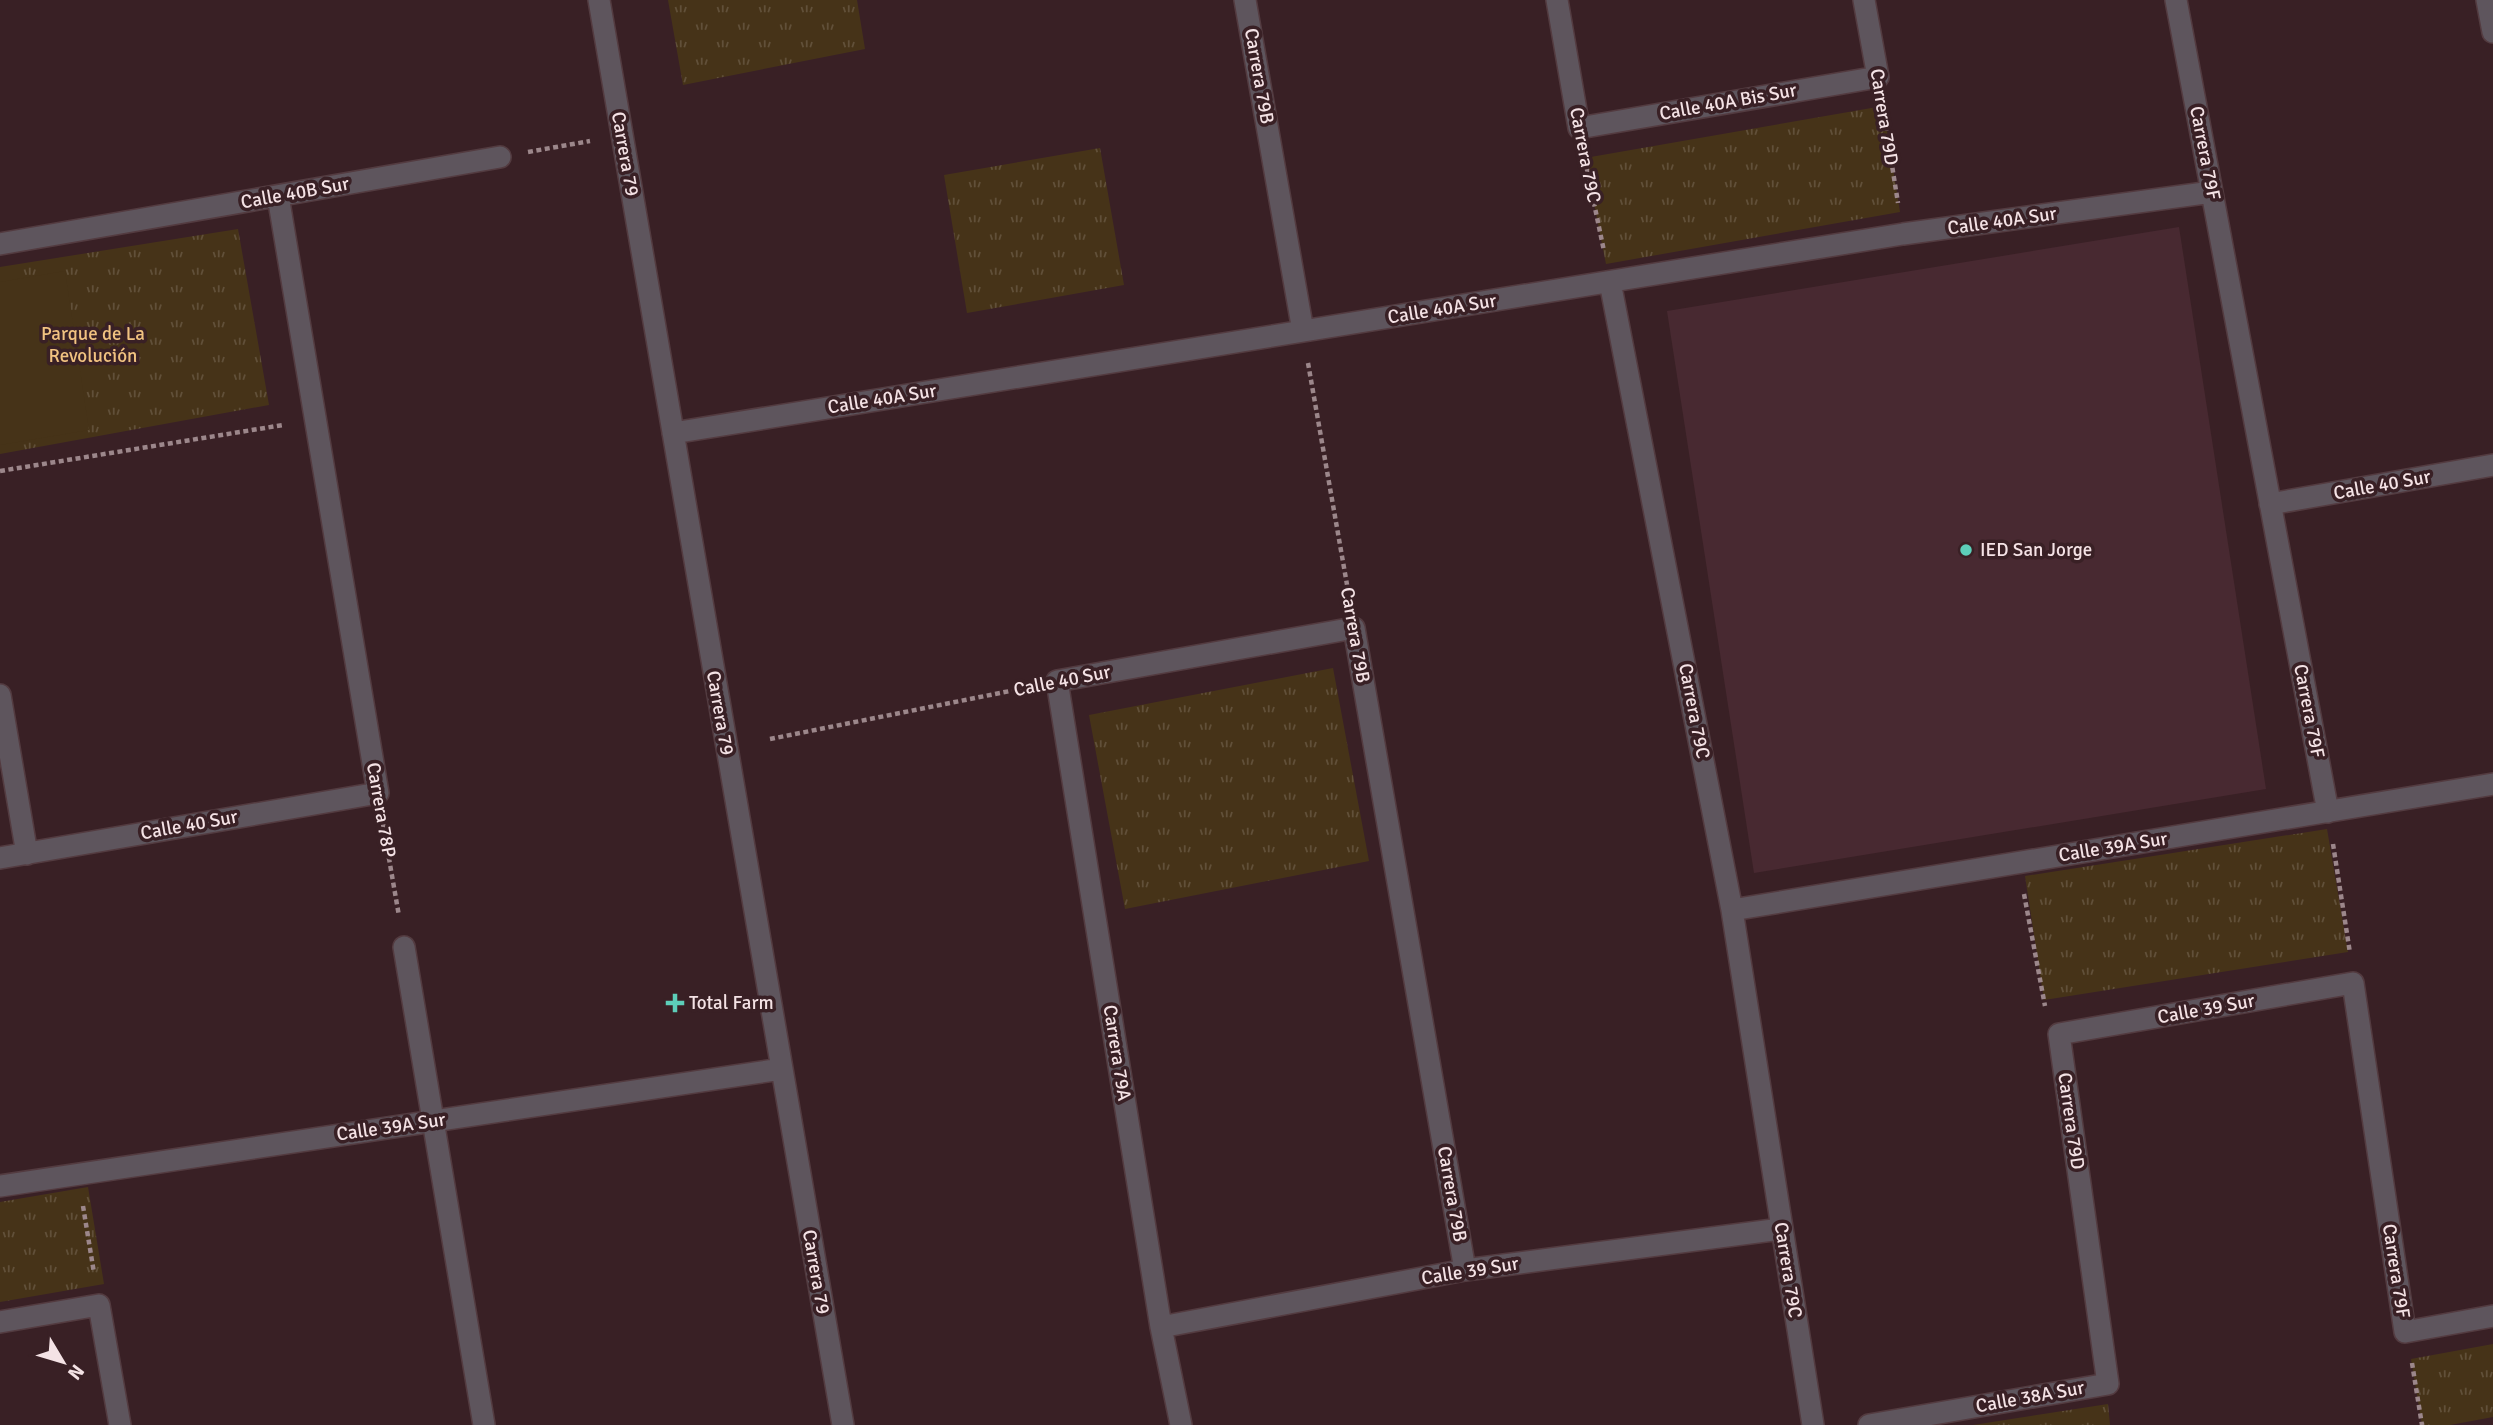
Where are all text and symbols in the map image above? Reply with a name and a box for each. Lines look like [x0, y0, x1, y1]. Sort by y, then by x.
street label: Carrera 79B [1239, 26, 1279, 126]
street label: Carrera 79D [1865, 67, 1903, 167]
street label: Calle 40A Bis Sur [1658, 78, 1798, 126]
street label: Carrera 79F [2184, 104, 2226, 202]
street label: Carrera 79C [1564, 105, 1606, 205]
street label: Carrera 79 [606, 110, 644, 198]
street label: Calle 40B Sur [239, 172, 351, 214]
street label: Calle 40A Sur [1946, 201, 2058, 241]
street label: Calle 40A Sur [1386, 289, 1498, 329]
park label: Parque de La Revolución [41, 322, 145, 368]
street label: Calle 40A Sur [826, 379, 938, 419]
street label: Calle 40 Sur [2332, 465, 2432, 505]
place label: IED San Jorge [1980, 538, 2092, 562]
marker: IED San Jorge [1958, 542, 1974, 558]
street label: Carrera 79B [1335, 585, 1375, 685]
street label: Calle 40 Sur [1012, 660, 1112, 702]
street label: Carrera 79C [1673, 661, 1715, 761]
street label: Carrera 79F [2288, 662, 2330, 760]
street label: Carrera 79 [701, 669, 739, 757]
street label: Carrera 78P [361, 761, 401, 860]
street label: Calle 40 Sur [139, 805, 239, 845]
street label: Calle 39A Sur [2057, 827, 2169, 867]
street label: Calle 39 Sur [2156, 989, 2256, 1029]
place label: Total Farm [689, 991, 774, 1015]
marker: Total Farm [667, 995, 683, 1011]
street label: Carrera 79A [1098, 1003, 1136, 1103]
street label: Carrera 79D [2052, 1071, 2090, 1171]
street label: Calle 39A Sur [335, 1107, 447, 1147]
street label: Carrera 79B [1432, 1144, 1472, 1244]
street label: Carrera 79C [1769, 1220, 1807, 1320]
street label: Carrera 79F [2377, 1222, 2415, 1320]
street label: Carrera 79 [797, 1228, 835, 1316]
street label: Calle 39 Sur [1420, 1251, 1520, 1291]
north arrow [28, 1327, 98, 1397]
text: N [62, 1359, 89, 1384]
street label: Calle 38A Sur [1974, 1376, 2086, 1418]

